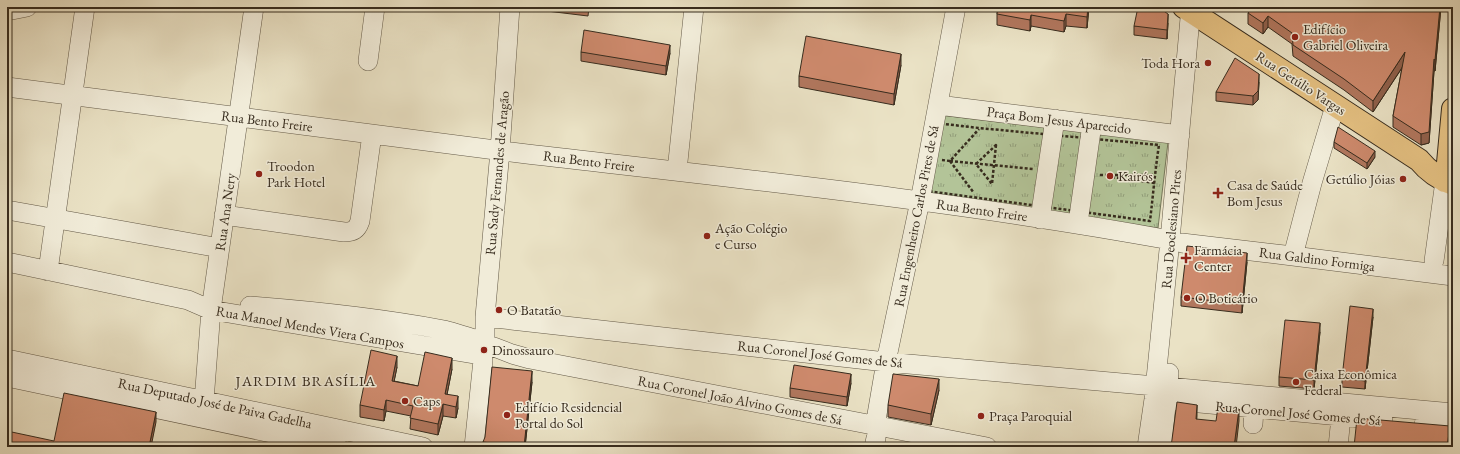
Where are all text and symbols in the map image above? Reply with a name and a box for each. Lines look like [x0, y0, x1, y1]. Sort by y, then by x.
place label: Edifício Gabriel Oliveira [1303, 20, 1389, 54]
marker: Edifício Gabriel Oliveira [1290, 32, 1300, 42]
street label: Rua Getúlio Vargas [1252, 47, 1350, 119]
place label: Toda Hora [1141, 54, 1200, 72]
marker: Toda Hora [1203, 58, 1213, 68]
street label: Rua Sady Fernandes de Aragão [481, 90, 513, 256]
street label: Praça Bom Jesus Aparecido [986, 102, 1132, 138]
street label: Rua Bento Freire [220, 106, 314, 136]
street label: Rua Engenheiro Carlos Pires de Sá [890, 123, 943, 308]
street label: Rua Bento Freire [542, 146, 636, 176]
place label: Troodon Park Hotel [267, 157, 326, 191]
place label: Kairós [1118, 167, 1153, 185]
street label: Rua Deoclesiano Pires [1157, 168, 1185, 289]
marker: Troodon Park Hotel [254, 169, 264, 179]
place label: Getúlio Jóias [1326, 170, 1395, 188]
street label: Rua Ana Nery [211, 171, 239, 252]
marker: Kairós [1105, 171, 1115, 181]
marker: Getúlio Jóias [1398, 174, 1408, 184]
place label: Casa de Saúde Bom Jesus [1227, 176, 1303, 210]
marker: Casa de Saúde Bom Jesus [1212, 187, 1224, 199]
street label: Rua Bento Freire [935, 195, 1029, 225]
place label: Ação Colégio e Curso [714, 219, 787, 253]
marker: Ação Colégio e Curso [702, 231, 712, 241]
place label: Farmácia Center [1194, 241, 1243, 275]
street label: Rua Galdino Formiga [1258, 243, 1377, 275]
marker: Farmácia Center [1181, 253, 1191, 263]
place label: O Boticário [1195, 289, 1258, 307]
marker: O Boticário [1182, 293, 1192, 303]
place label: O Batatão [507, 301, 561, 319]
street label: Rua Manoel Mendes Viera Campos [214, 302, 406, 353]
marker: O Batatão [494, 305, 504, 315]
street label: Rua Coronel José Gomes de Sá [737, 336, 904, 372]
place label: Dinossauro [492, 341, 554, 359]
marker: Dinossauro [479, 345, 489, 355]
place label: Caixa Econômica Federal [1304, 365, 1397, 399]
district label: JARDIM BRASÍLIA [234, 371, 376, 390]
street label: Rua Coronel João Alvino Gomes de Sá [636, 371, 844, 429]
street label: Rua Deputado José de Paiva Gadelha [116, 374, 314, 432]
marker: Caixa Econômica Federal [1291, 377, 1301, 387]
place label: Caps [413, 392, 441, 410]
marker: Caps [400, 396, 410, 406]
street label: Rua Coronel José Gomes de Sá [1215, 397, 1382, 429]
place label: Edifício Residencial Portal do Sol [515, 398, 623, 432]
place label: Praça Paroquial [989, 407, 1073, 425]
marker: Edifício Residencial Portal do Sol [502, 410, 512, 420]
marker: Praça Paroquial [976, 411, 986, 421]

